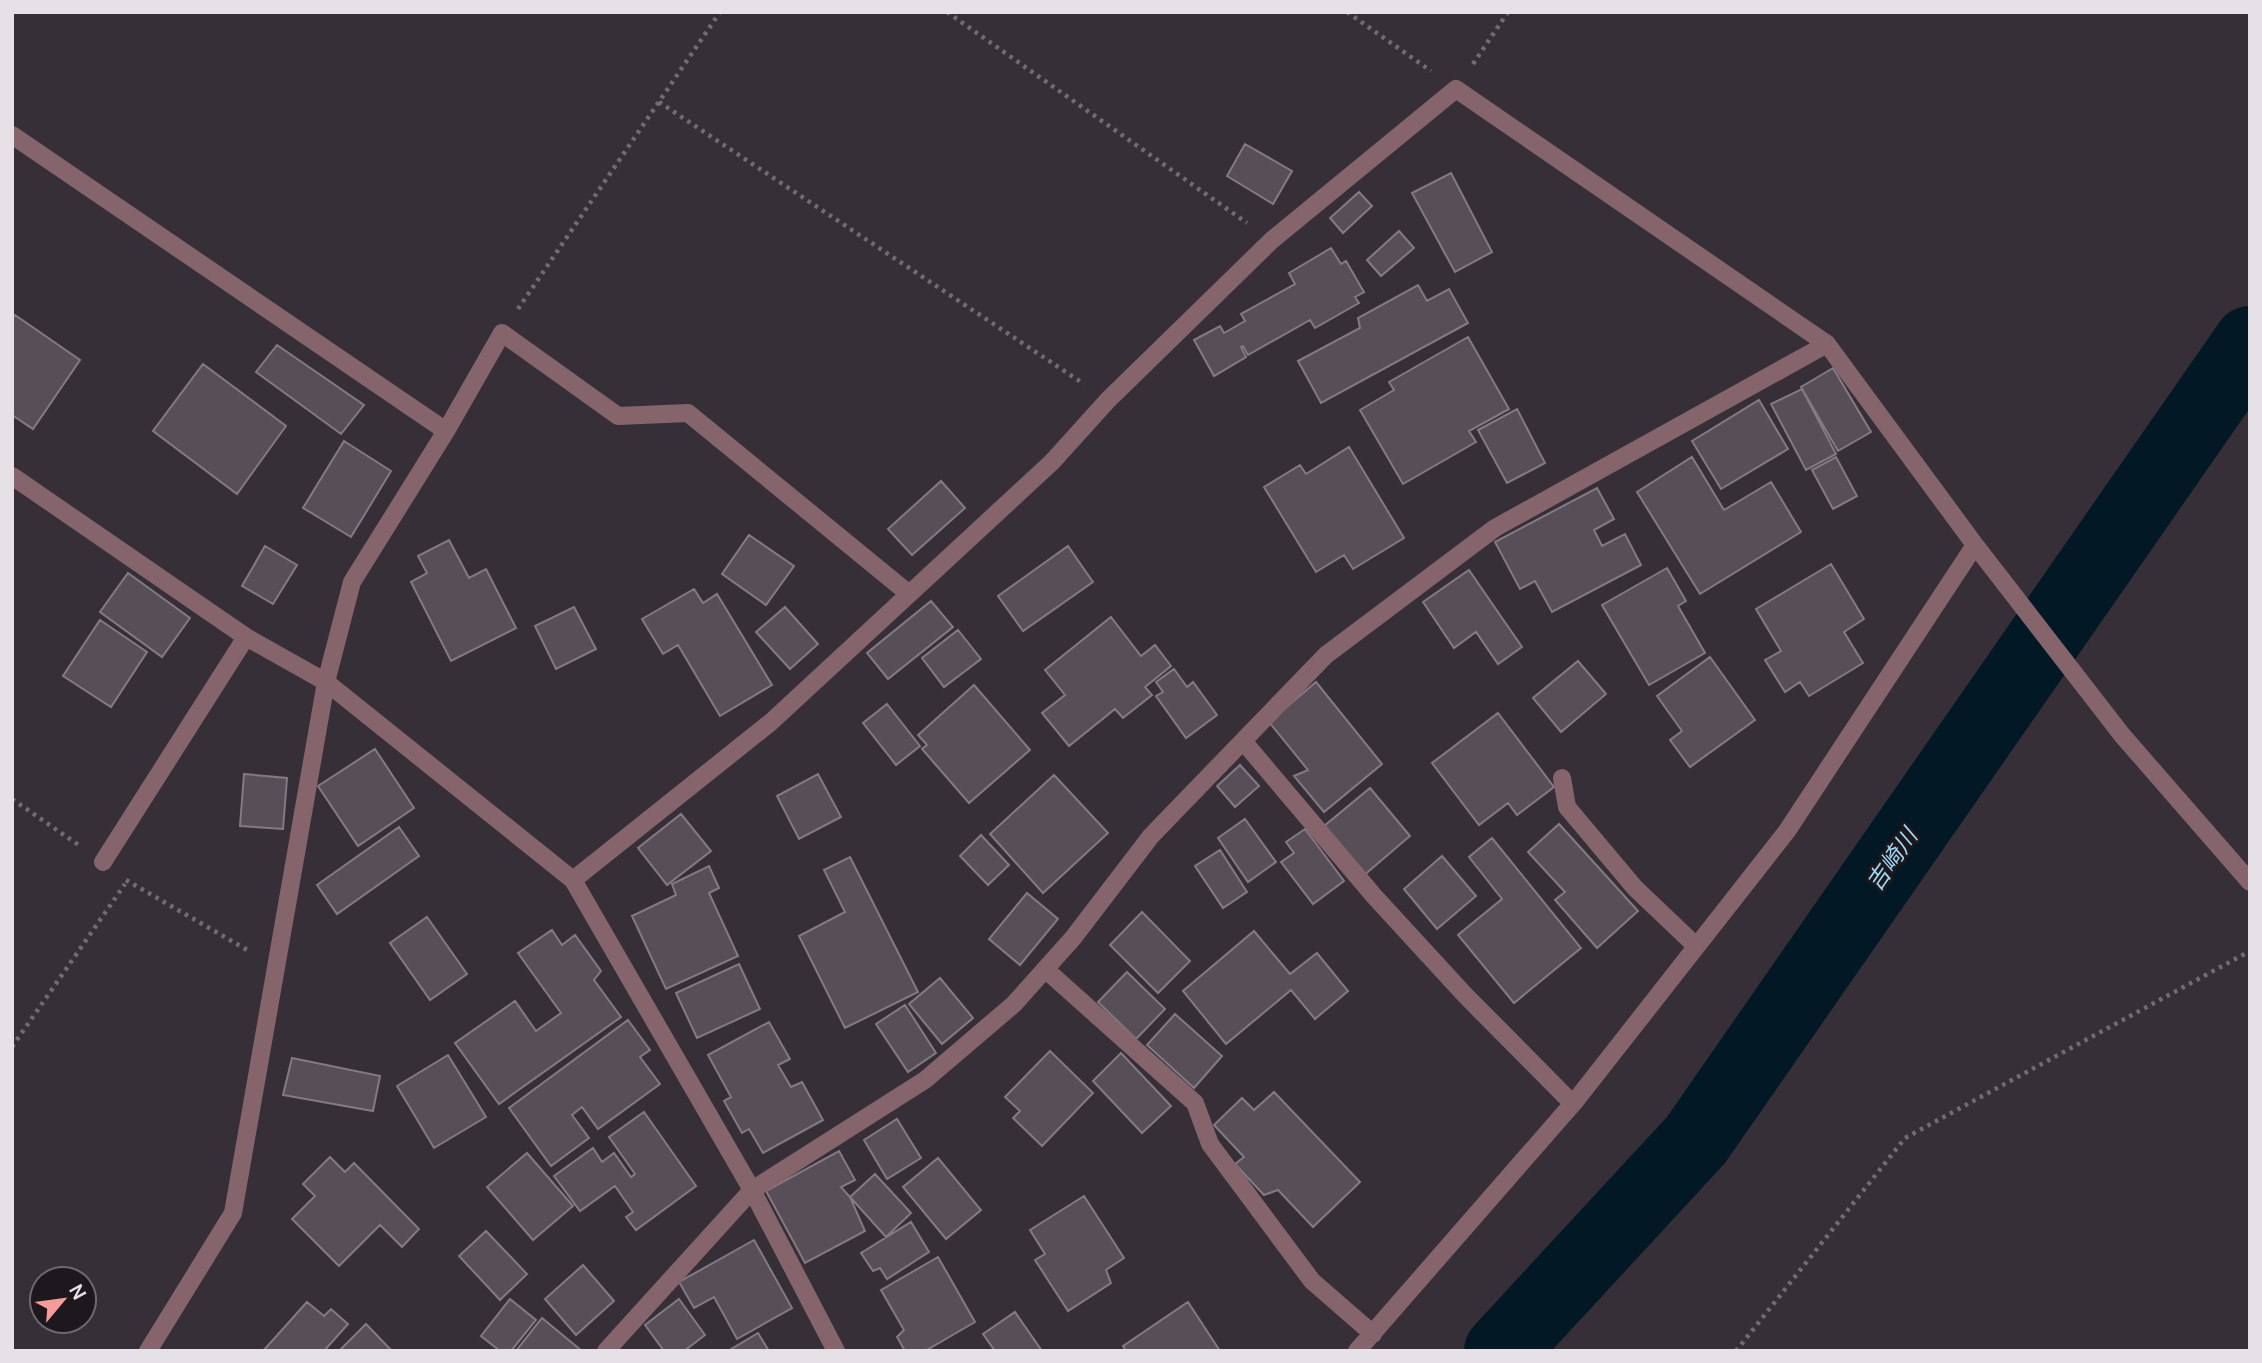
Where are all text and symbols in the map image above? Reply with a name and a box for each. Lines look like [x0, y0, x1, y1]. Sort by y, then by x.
water label: 吉崎川 [1858, 819, 1926, 896]
north arrow [28, 1265, 98, 1335]
text: N [63, 1279, 93, 1304]

